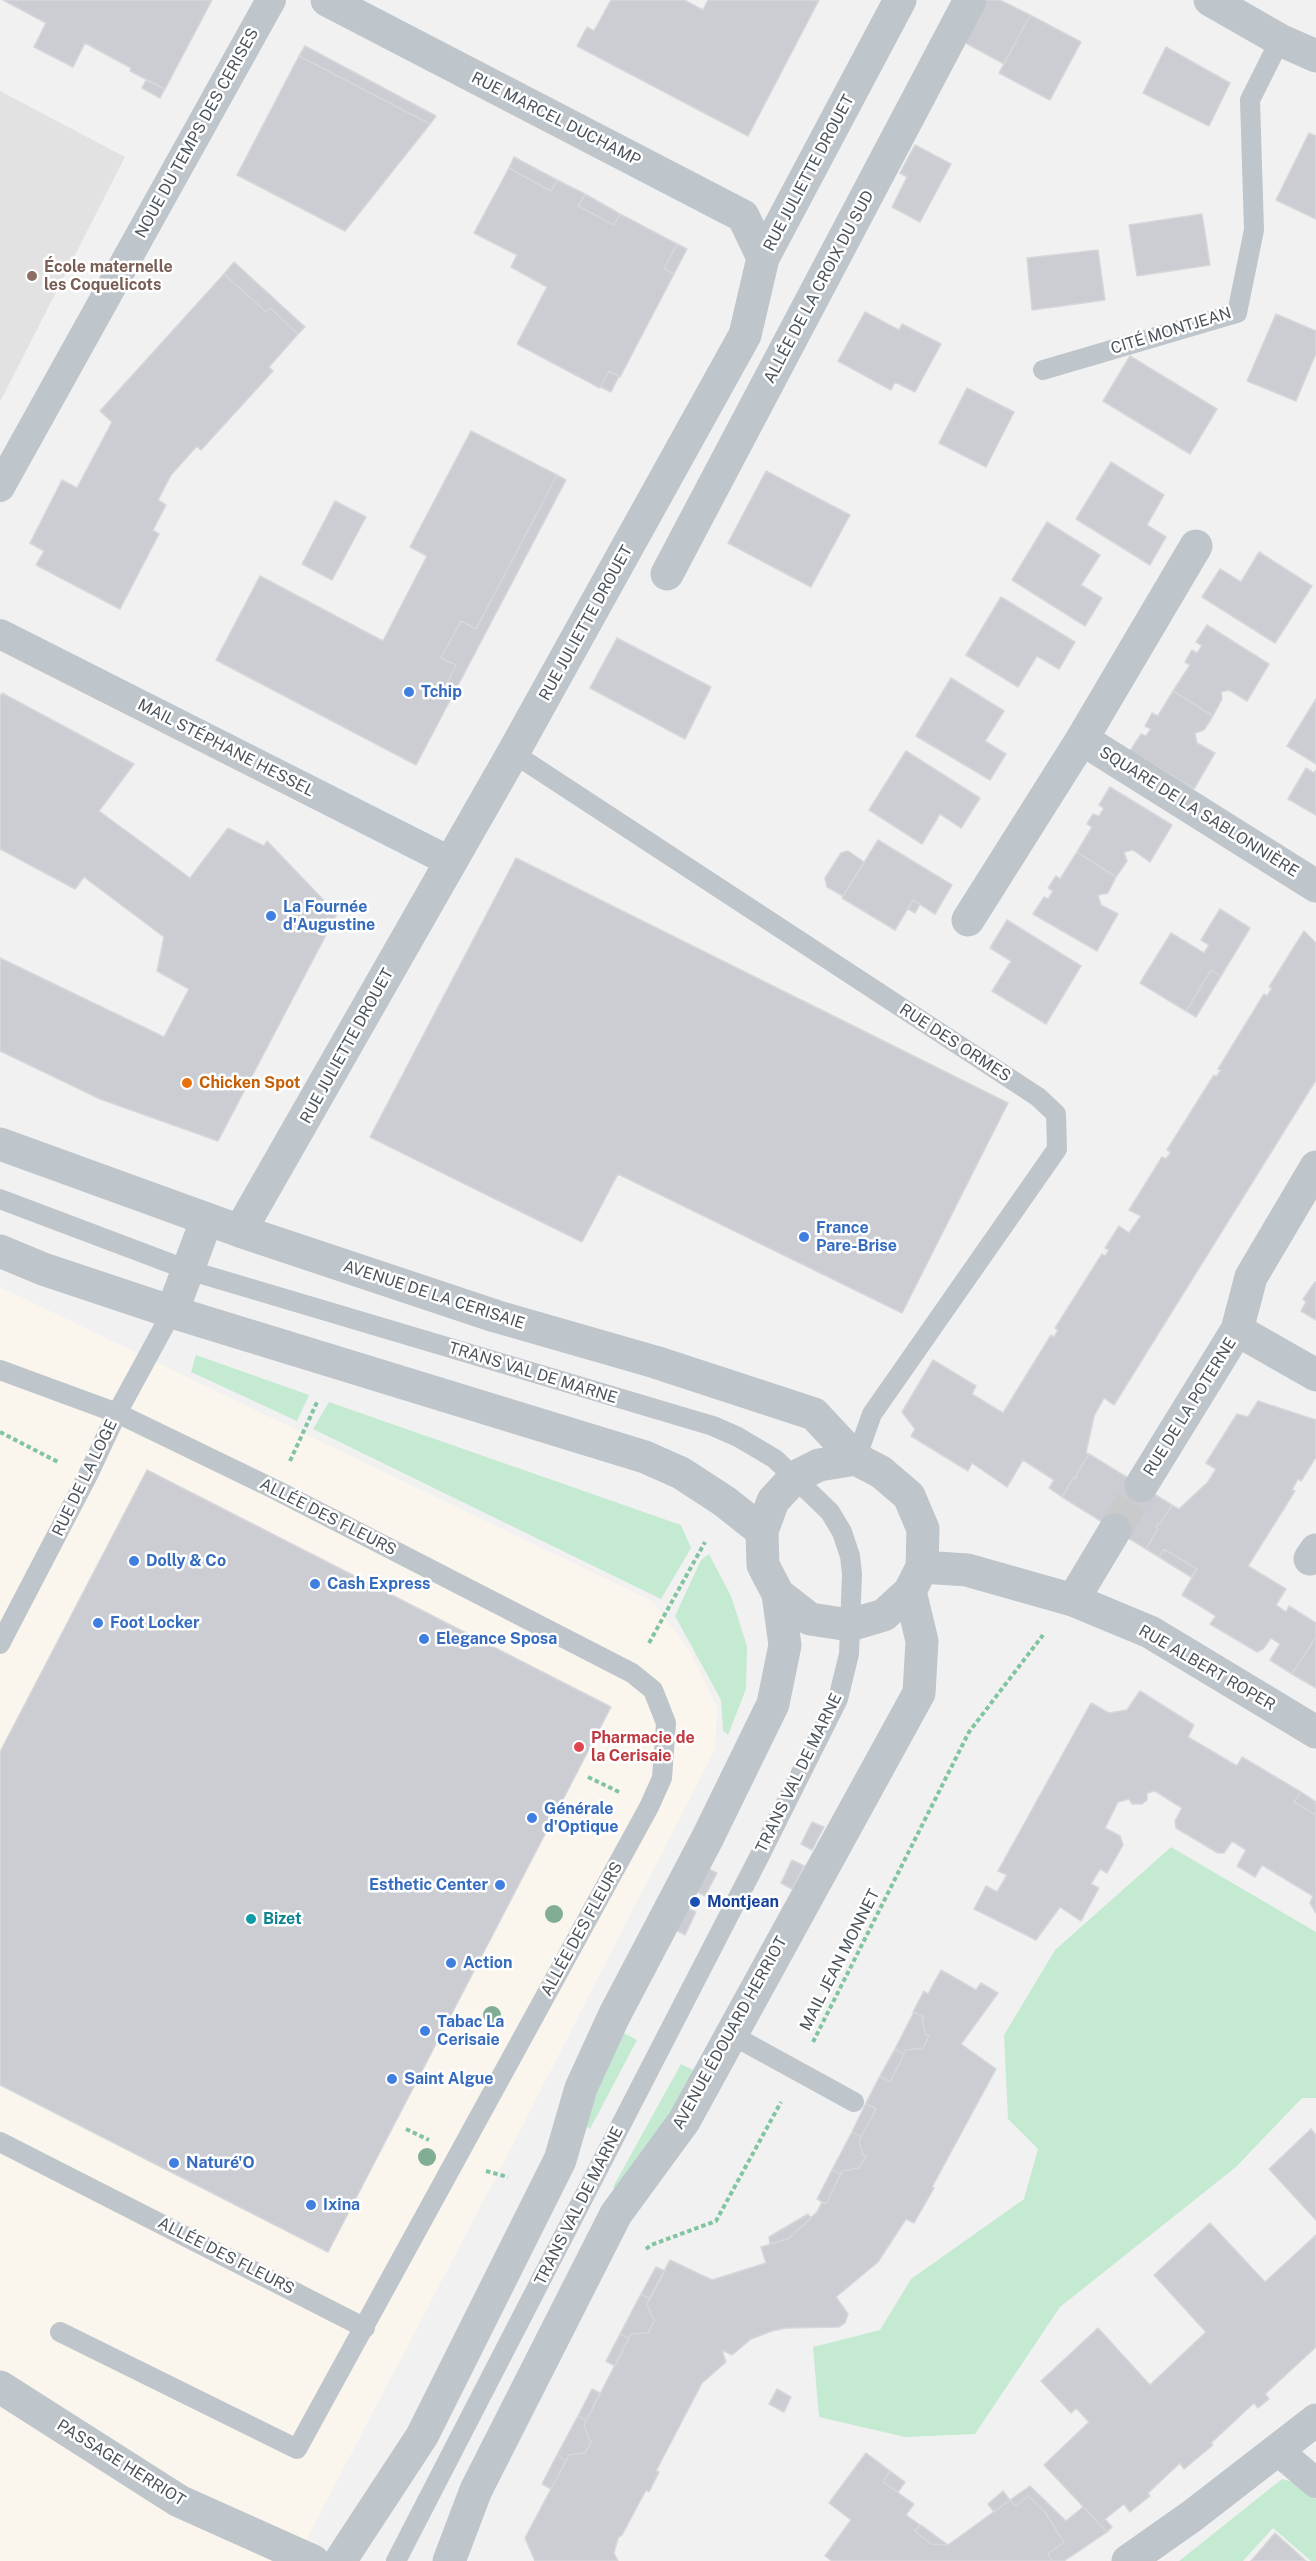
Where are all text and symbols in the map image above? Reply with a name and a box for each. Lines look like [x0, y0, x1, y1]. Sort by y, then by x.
street label: NOUE DU TEMPS DES CERISES [131, 25, 263, 241]
street label: RUE MARCEL DUCHAMP [468, 68, 644, 170]
street label: RUE JULIETTE DROUET [760, 92, 858, 254]
street label: ALLÉE DE LA CROIX DU SUD [760, 187, 878, 387]
place label: École maternelle les Coquelicots [44, 257, 173, 295]
marker: École maternelle les Coquelicots [25, 269, 39, 283]
street label: CITÉ MONTJEAN [1108, 304, 1234, 358]
street label: RUE JULIETTE DROUET [535, 542, 637, 704]
place label: Tchip [421, 682, 462, 702]
marker: Tchip [402, 685, 416, 699]
street label: MAIL STÉPHANE HESSEL [134, 695, 318, 801]
street label: SQUARE DE LA SABLONNIÈRE [1096, 743, 1302, 881]
place label: La Fournée d'Augustine [283, 897, 375, 935]
marker: La Fournée d'Augustine [264, 909, 278, 923]
street label: RUE JULIETTE DROUET [296, 965, 398, 1127]
street label: RUE DES ORMES [896, 1000, 1014, 1086]
place label: Chicken Spot [199, 1073, 300, 1093]
marker: Chicken Spot [180, 1076, 194, 1090]
place label: France Pare-Brise [816, 1218, 897, 1256]
marker: France Pare-Brise [797, 1230, 811, 1244]
street label: AVENUE DE LA CERISAIE [341, 1257, 527, 1333]
street label: RUE DE LA POTERNE [1140, 1334, 1240, 1480]
street label: TRANS VAL DE MARNE [446, 1338, 620, 1408]
street label: RUE DE LA LOGE [48, 1417, 122, 1539]
street label: ALLÉE DES FLEURS [257, 1474, 399, 1560]
place label: Dolly & Co [146, 1551, 226, 1571]
marker: Dolly & Co [127, 1554, 141, 1568]
place label: Cash Express [327, 1574, 431, 1594]
marker: Cash Express [308, 1577, 322, 1591]
place label: Foot Locker [110, 1613, 200, 1633]
marker: Foot Locker [91, 1616, 105, 1630]
street label: RUE ALBERT ROPER [1135, 1621, 1279, 1715]
place label: Elegance Sposa [436, 1629, 557, 1649]
marker: Elegance Sposa [417, 1632, 431, 1646]
street label: TRANS VAL DE MARNE [752, 1690, 846, 1856]
place label: Pharmacie de la Cerisaie [591, 1728, 695, 1766]
marker: Pharmacie de la Cerisaie [572, 1740, 586, 1754]
place label: Générale d'Optique [544, 1799, 619, 1837]
marker: Générale d'Optique [525, 1811, 539, 1825]
street label: ALLÉE DES FLEURS [537, 1859, 627, 1999]
place label: Esthetic Center [369, 1875, 488, 1895]
marker: Esthetic Center [493, 1878, 507, 1892]
street label: MAIL JEAN MONNET [796, 1886, 884, 2034]
place label: Montjean [707, 1892, 779, 1912]
marker: Montjean [688, 1895, 702, 1909]
place label: Bizet [263, 1909, 302, 1929]
marker: Bizet [244, 1912, 258, 1926]
street label: AVENUE ÉDOUARD HERRIOT [669, 1933, 791, 2133]
place label: Action [463, 1953, 512, 1973]
marker: Action [444, 1956, 458, 1970]
place label: Tabac La Cerisaie [437, 2012, 504, 2050]
marker: Tabac La Cerisaie [418, 2024, 432, 2038]
place label: Saint Algue [404, 2069, 493, 2089]
marker: Saint Algue [385, 2072, 399, 2086]
street label: TRANS VAL DE MARNE [531, 2124, 627, 2288]
place label: Naturé'O [186, 2153, 255, 2173]
marker: Naturé'O [167, 2156, 181, 2170]
place label: Ixina [323, 2195, 360, 2215]
marker: Ixina [304, 2198, 318, 2212]
street label: ALLÉE DES FLEURS [155, 2213, 297, 2299]
street label: PASSAGE HERRIOT [53, 2416, 189, 2510]

